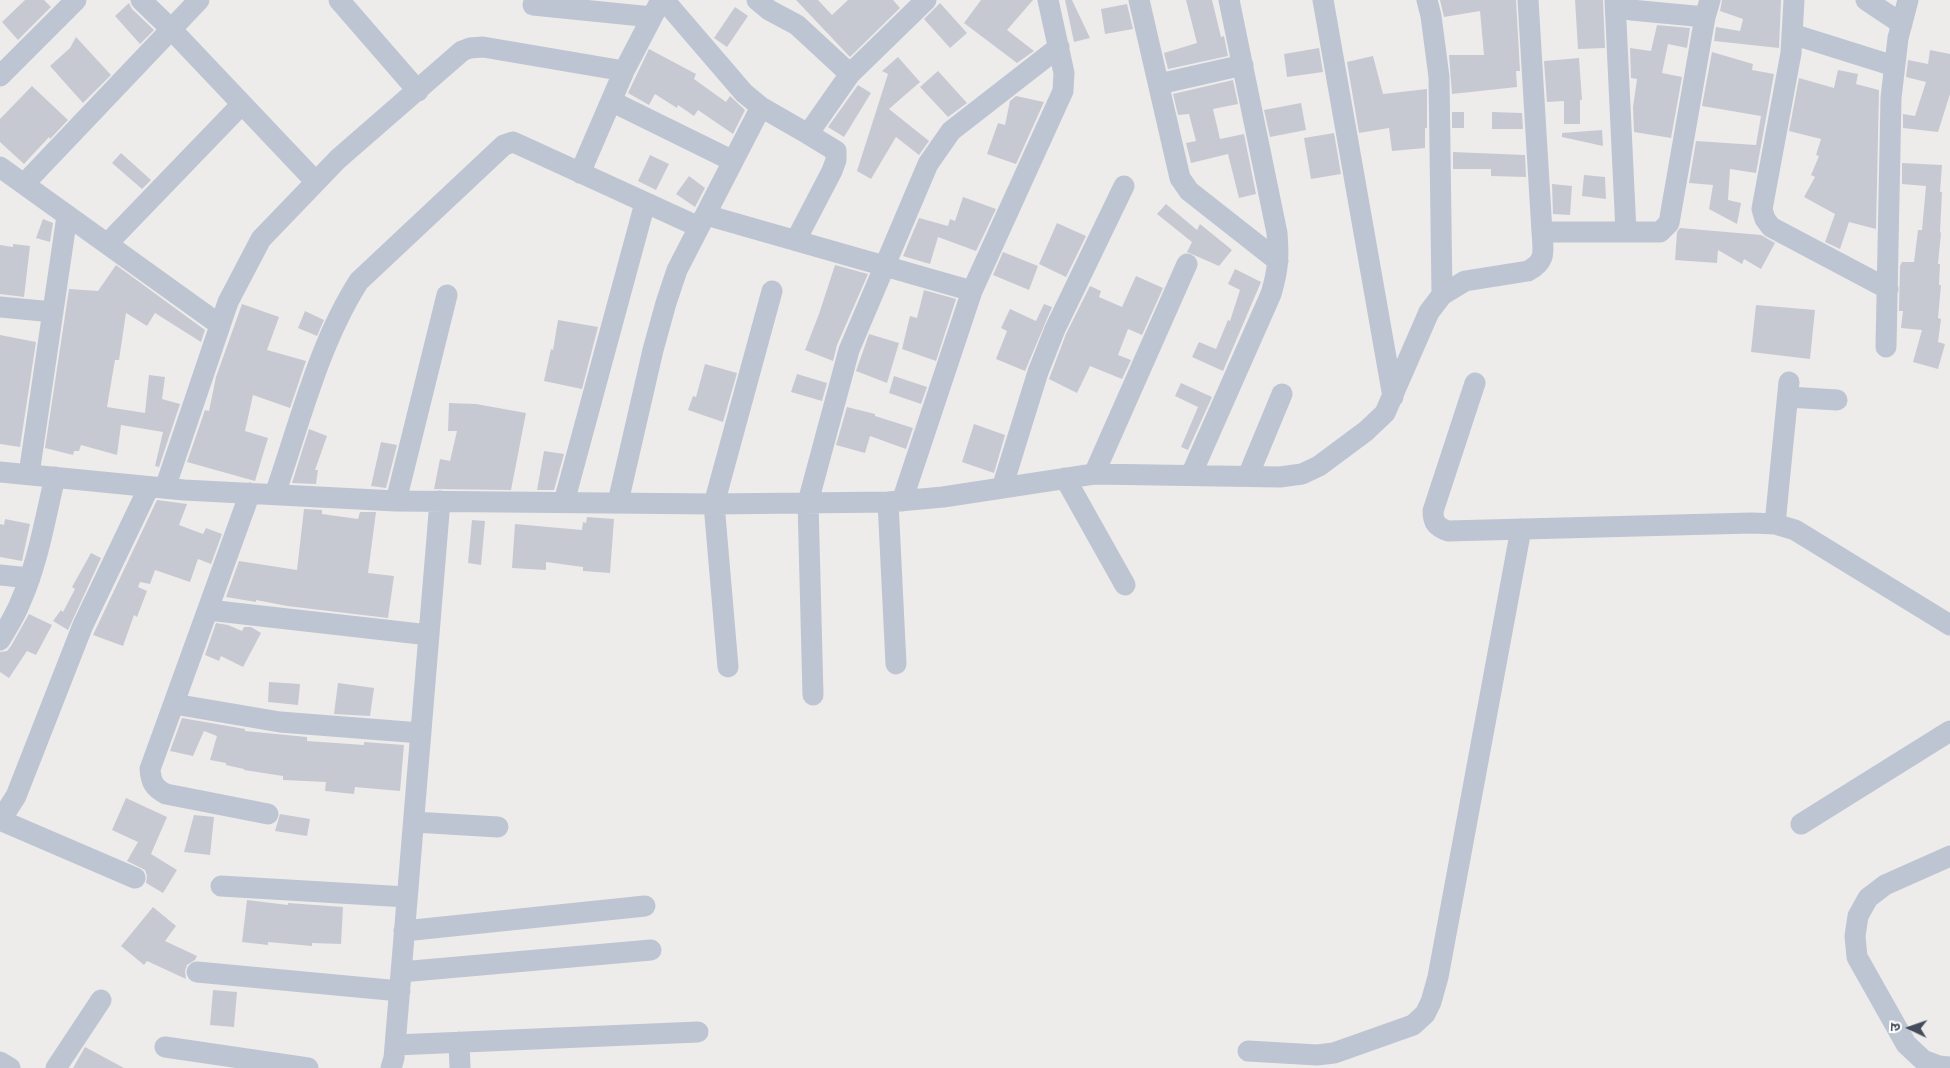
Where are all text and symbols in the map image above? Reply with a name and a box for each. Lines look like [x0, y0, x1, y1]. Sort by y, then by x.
north arrow [1885, 1003, 1935, 1053]
text: उ [1887, 1023, 1903, 1032]

